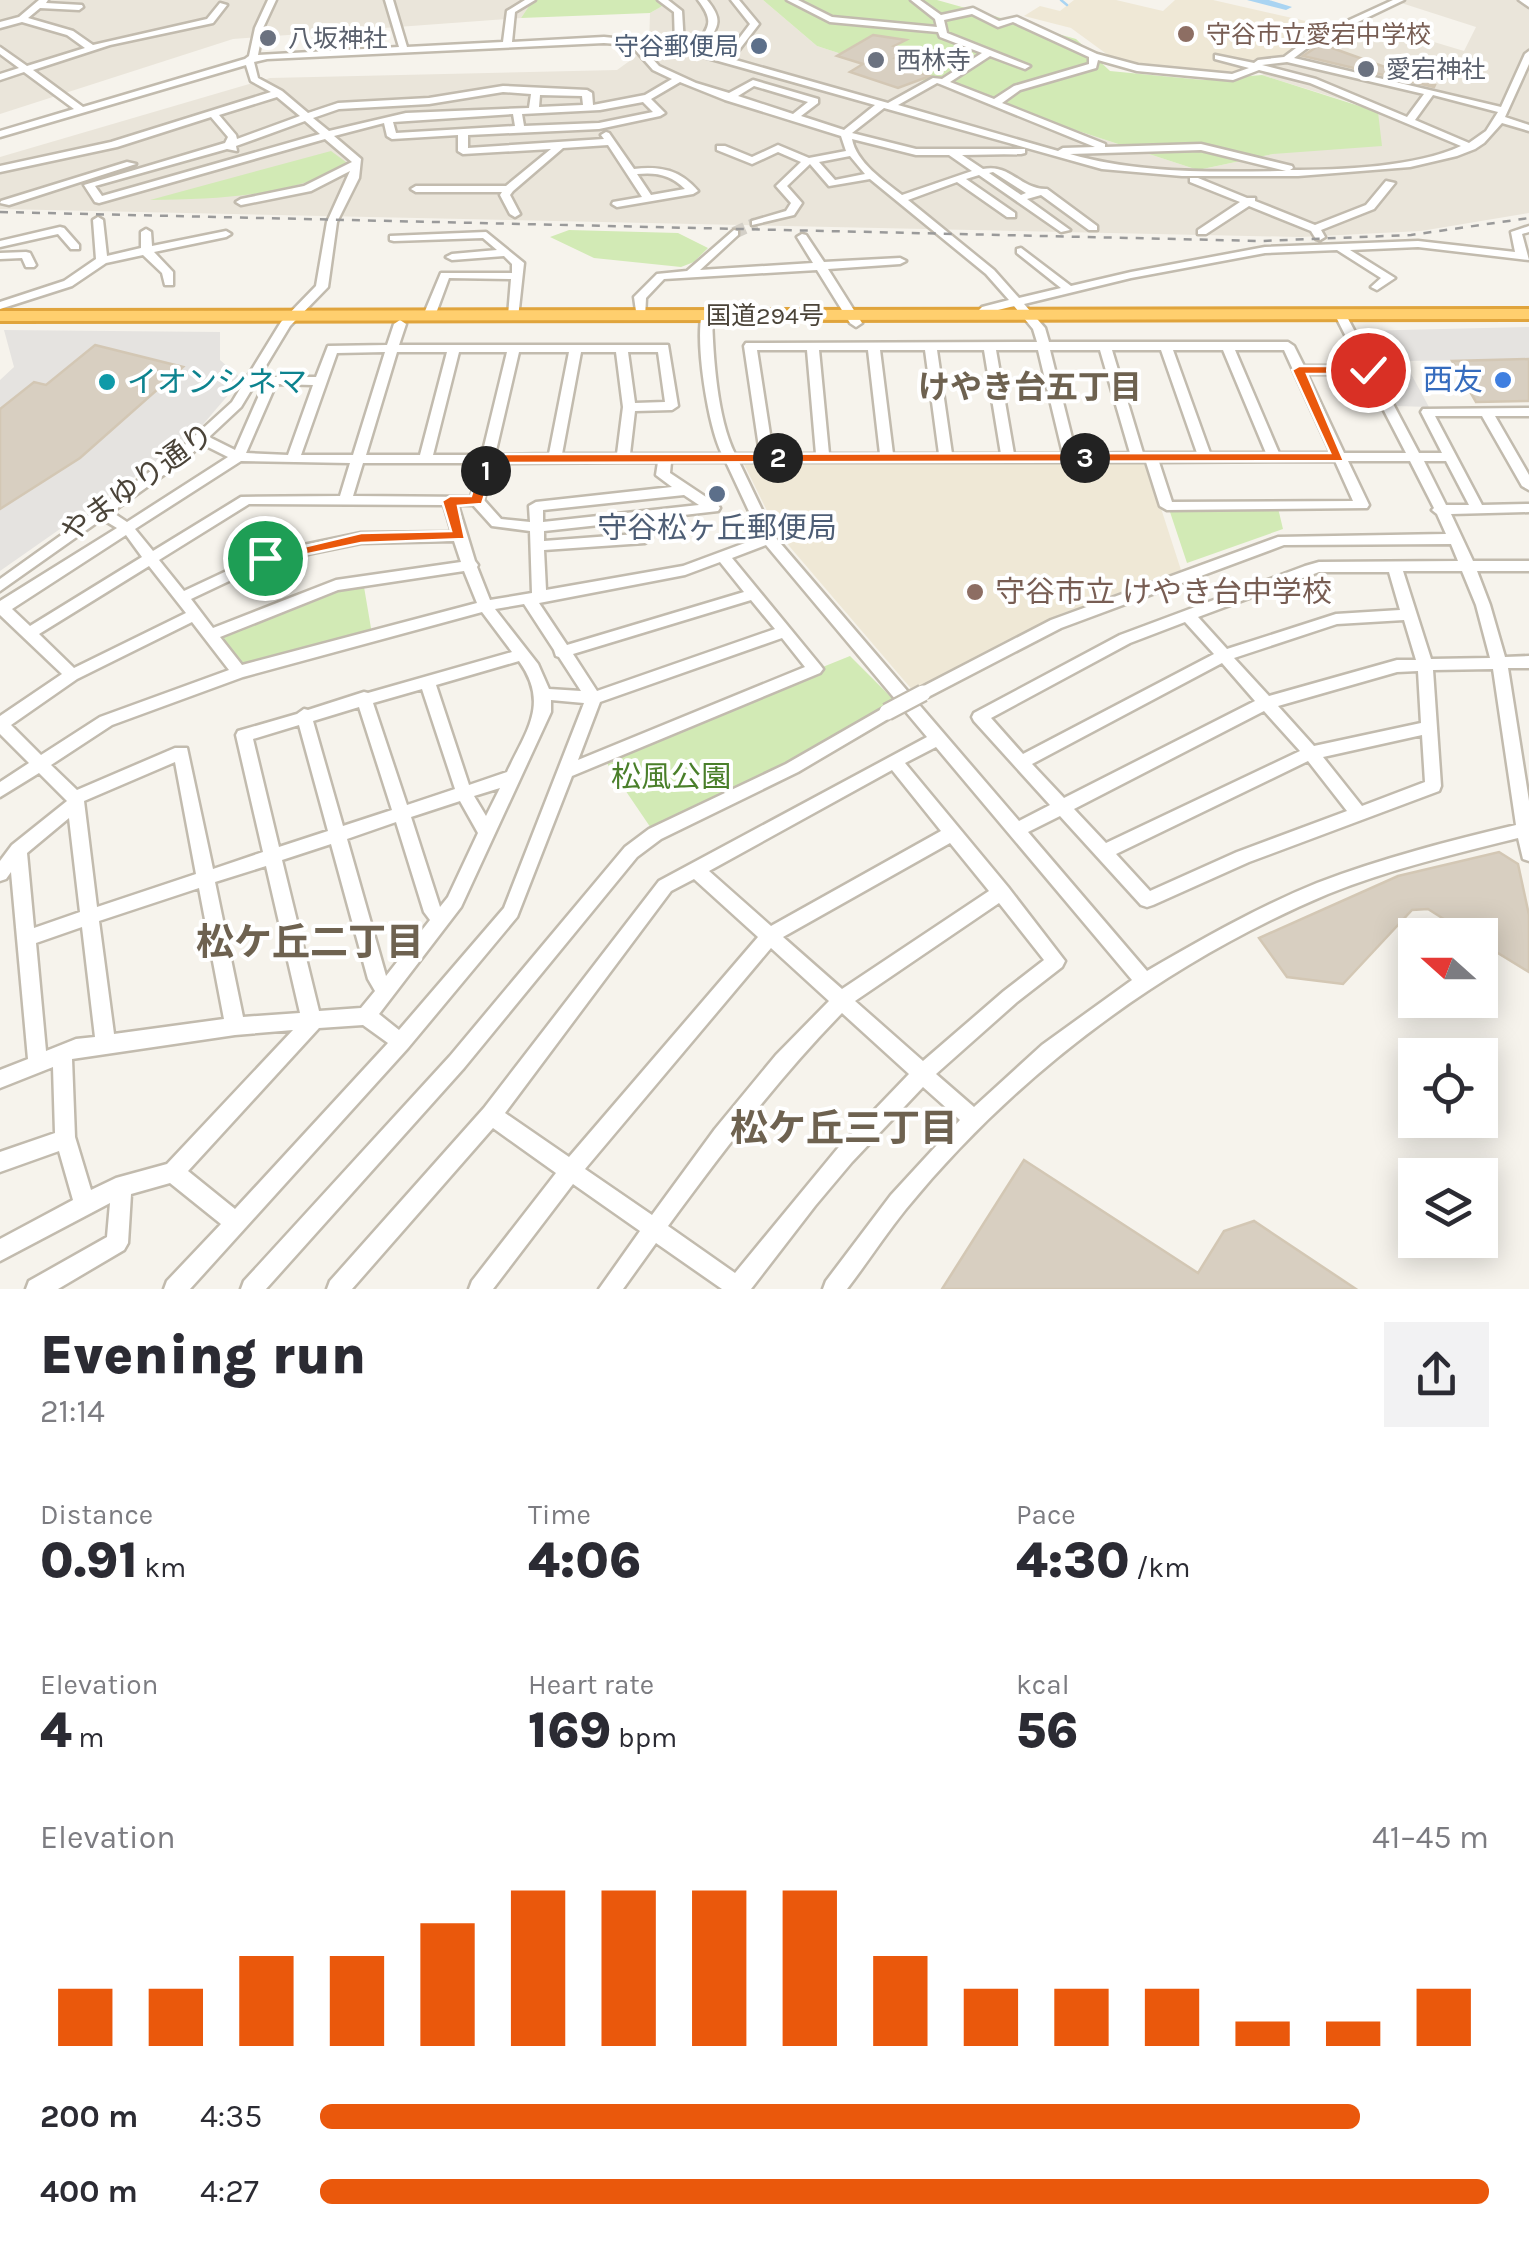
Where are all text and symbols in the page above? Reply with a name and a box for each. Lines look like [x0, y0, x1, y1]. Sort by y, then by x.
place label: 守谷市立愛宕中学校 [1206, 20, 1431, 49]
marker: 守谷市立愛宕中学校 [1175, 23, 1197, 45]
place label: 八坂神社 [288, 24, 388, 53]
marker: 八坂神社 [257, 27, 279, 49]
place label: 守谷郵便局 [614, 32, 739, 61]
marker: 守谷郵便局 [748, 35, 770, 57]
place label: 西林寺 [896, 46, 971, 75]
marker: 西林寺 [865, 49, 887, 71]
place label: 愛宕神社 [1386, 55, 1486, 84]
marker: 愛宕神社 [1355, 58, 1377, 80]
street label: 国道294号 [706, 301, 824, 330]
pin [1326, 328, 1411, 413]
icon: check [1341, 343, 1396, 398]
place label: 西友 [1423, 362, 1483, 398]
place label: イオンシネマ [127, 364, 307, 400]
district label: けやき台五丁目 [918, 369, 1142, 406]
marker: 西友 [1492, 369, 1514, 391]
marker: イオンシネマ [96, 371, 118, 393]
street label: やまゆり通り [54, 416, 220, 550]
pin: 2 [753, 433, 803, 483]
pin: 3 [1060, 433, 1110, 483]
text: 2 [770, 441, 786, 474]
text: 3 [1076, 441, 1094, 474]
pin: 1 [461, 446, 511, 496]
text: 1 [481, 454, 491, 487]
marker: 守谷松ヶ丘郵便局 [706, 483, 728, 505]
place label: 守谷松ヶ丘郵便局 [597, 510, 837, 546]
pin [223, 516, 308, 601]
icon: arrive [238, 531, 293, 586]
place label: 守谷市立 けやき台中学校 [995, 574, 1332, 610]
marker: 守谷市立 けやき台中学校 [964, 581, 986, 603]
park label: 松風公園 [611, 759, 731, 795]
north arrow [1398, 918, 1498, 1018]
map controls [1398, 918, 1498, 1258]
district label: 松ケ丘二丁目 [196, 920, 424, 965]
button: locate [1398, 1038, 1498, 1138]
district label: 松ケ丘三丁目 [730, 1106, 958, 1151]
button: layers [1398, 1158, 1498, 1258]
button: share [1384, 1322, 1489, 1427]
text: Evening run [40, 1323, 366, 1387]
text: 21:14 [40, 1393, 105, 1430]
text: Distance [40, 1498, 153, 1531]
text: Time [528, 1498, 591, 1531]
text: Pace [1016, 1498, 1076, 1531]
text: 0.91 [40, 1531, 138, 1590]
text: 4:06 [528, 1531, 641, 1590]
text: 4:30 [1016, 1531, 1130, 1590]
text: km [138, 1551, 186, 1584]
text: /km [1130, 1551, 1190, 1584]
text: Elevation [40, 1668, 159, 1701]
text: Heart rate [528, 1668, 654, 1701]
text: kcal [1016, 1668, 1069, 1701]
text: 4 [40, 1701, 72, 1760]
text: 169 [528, 1701, 611, 1760]
text: 56 [1016, 1701, 1078, 1760]
text: m [72, 1721, 105, 1754]
text: bpm [611, 1721, 677, 1754]
text: Elevation [40, 1819, 175, 1856]
text: 41–45 m [1372, 1819, 1489, 1856]
text: 200 m [40, 2098, 138, 2135]
text: 4:35 [200, 2098, 262, 2135]
text: 400 m [40, 2173, 138, 2210]
text: 4:27 [200, 2173, 259, 2210]

